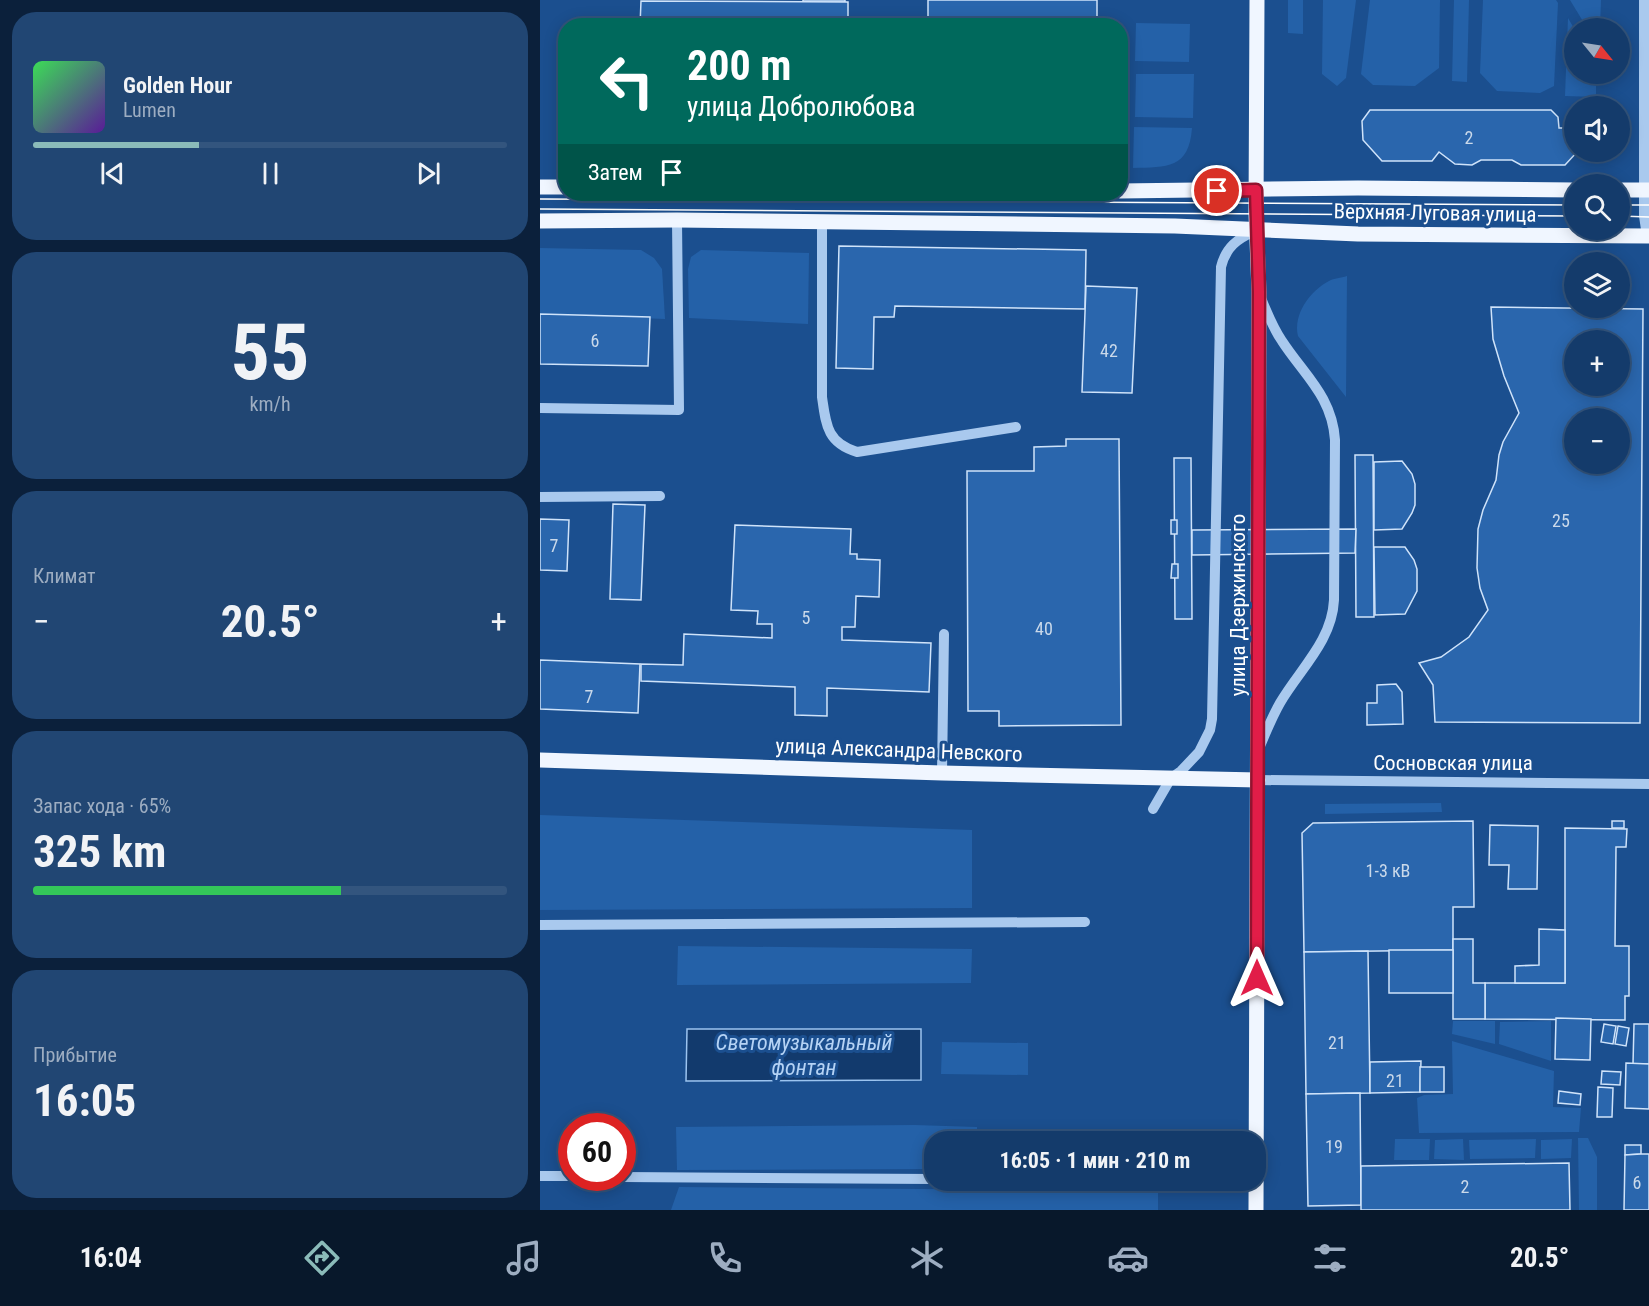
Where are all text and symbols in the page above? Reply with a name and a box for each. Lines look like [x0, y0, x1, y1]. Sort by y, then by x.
north arrow [1564, 18, 1630, 84]
map controls [1564, 18, 1630, 474]
text: 200 m [687, 41, 792, 90]
icon: left [588, 42, 666, 120]
text: Golden Hour [123, 73, 232, 98]
text: улица Добролюбова [687, 91, 915, 123]
button: sound [1564, 96, 1630, 162]
text: Lumen [123, 98, 176, 122]
house number: 2 [1465, 127, 1474, 148]
icon: arrive [655, 156, 688, 189]
icon: previous [96, 157, 129, 190]
icon: pause [254, 157, 287, 190]
icon: next [412, 157, 445, 190]
text: Затем [588, 160, 643, 185]
pin [1191, 165, 1242, 216]
icon: arrive [1200, 174, 1233, 207]
button: search [1564, 174, 1630, 240]
street label: Верхняя Луговая улица [1333, 199, 1537, 227]
button: layers [1564, 252, 1630, 318]
text: 55 [231, 307, 309, 398]
house number: 6 [591, 330, 599, 351]
button: + [1564, 330, 1630, 396]
house number: 42 [1100, 340, 1118, 361]
text: km/h [249, 392, 291, 416]
button: − [1564, 408, 1630, 474]
house number: 25 [1552, 510, 1570, 531]
street label: улица Дзержинского [1226, 514, 1250, 696]
house number: 7 [550, 535, 559, 556]
text: Климат [33, 564, 95, 588]
text: 20.5° [221, 595, 319, 648]
text: − [33, 602, 50, 641]
text: + [491, 602, 507, 641]
house number: 5 [802, 607, 811, 628]
house number: 40 [1035, 618, 1053, 639]
house number: 7 [585, 686, 594, 707]
street label: улица Александра Невского [775, 734, 1023, 766]
street label: Сосновская улица [1373, 751, 1533, 775]
text: Запас хода · 65% [33, 794, 171, 818]
text: 325 km [33, 825, 166, 878]
house number: 1-3 кВ [1366, 860, 1410, 881]
position arrow [1225, 946, 1289, 1010]
water label: Светомузыкальный фонтан [716, 1030, 893, 1080]
house number: 21 [1328, 1032, 1346, 1053]
text: Прибытие [33, 1043, 117, 1067]
house number: 21 [1386, 1070, 1404, 1091]
text: 16:05 [33, 1074, 136, 1127]
speed limit sign: 60 [558, 1113, 636, 1191]
house number: 19 [1325, 1136, 1343, 1157]
text: 16:05 · 1 мин · 210 m [1000, 1148, 1190, 1173]
house number: 6 [1633, 1172, 1641, 1193]
house number: 2 [1461, 1176, 1470, 1197]
icon: directions [301, 1237, 343, 1279]
icon: music [503, 1237, 545, 1279]
icon: phone [704, 1237, 746, 1279]
icon: climate [906, 1237, 948, 1279]
icon: car [1107, 1237, 1149, 1279]
icon: filters [1309, 1237, 1351, 1279]
text: 16:04 [80, 1242, 142, 1274]
text: 20.5° [1510, 1242, 1569, 1274]

